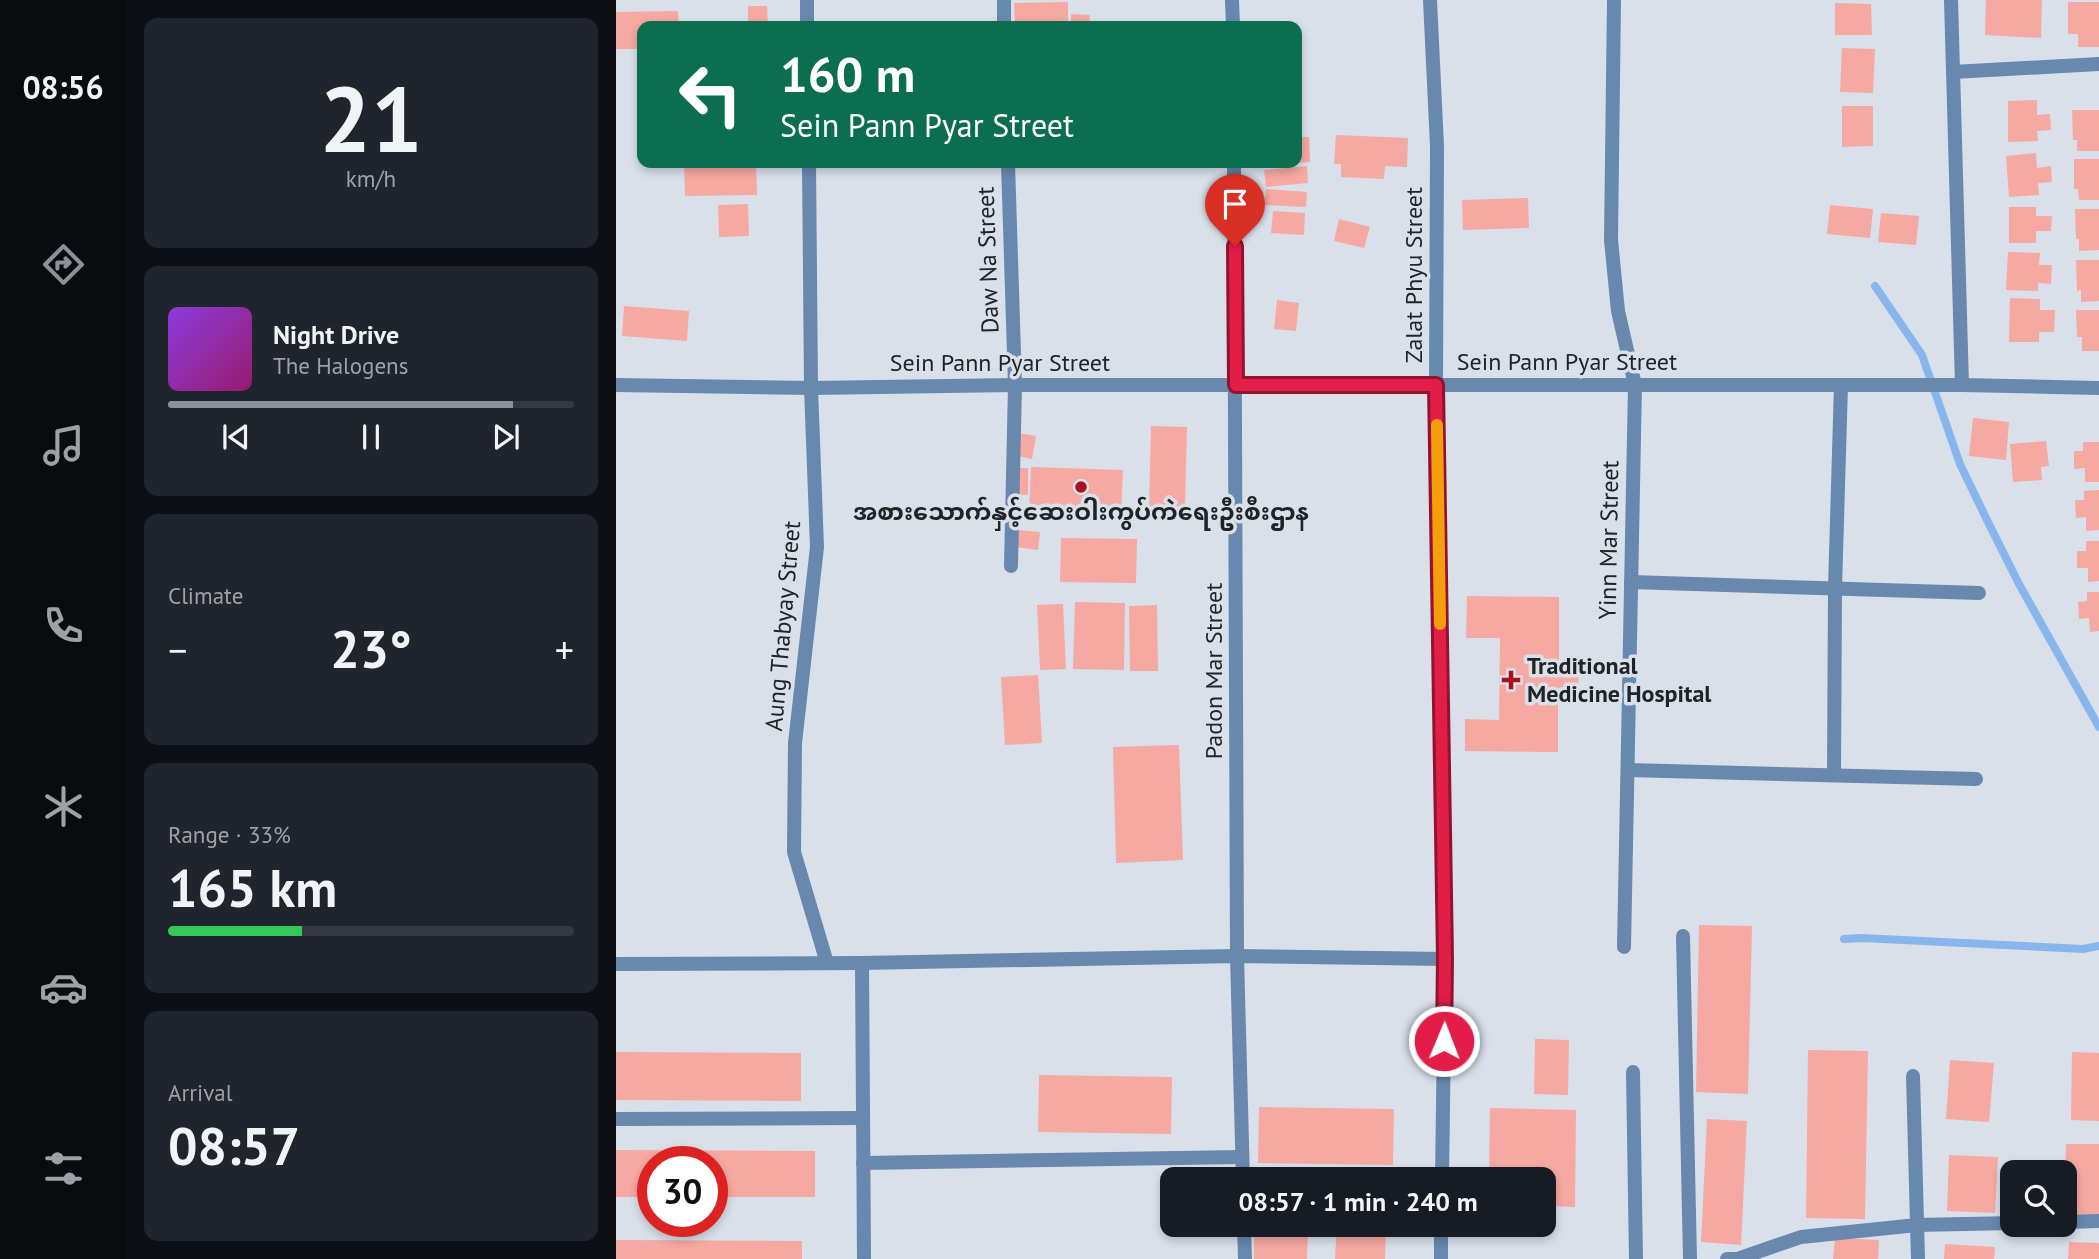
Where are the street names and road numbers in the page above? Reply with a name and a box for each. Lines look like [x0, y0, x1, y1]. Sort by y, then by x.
street label: Daw Na Street [969, 186, 1006, 334]
street label: Zalat Phyu Street [1398, 187, 1429, 363]
street label: Sein Pann Pyar Street [1457, 346, 1677, 377]
street label: Sein Pann Pyar Street [890, 347, 1110, 378]
street label: Yinn Mar Street [1592, 460, 1625, 620]
street label: Aung Thabyay Street [758, 520, 807, 732]
street label: Padon Mar Street [1198, 583, 1229, 759]

